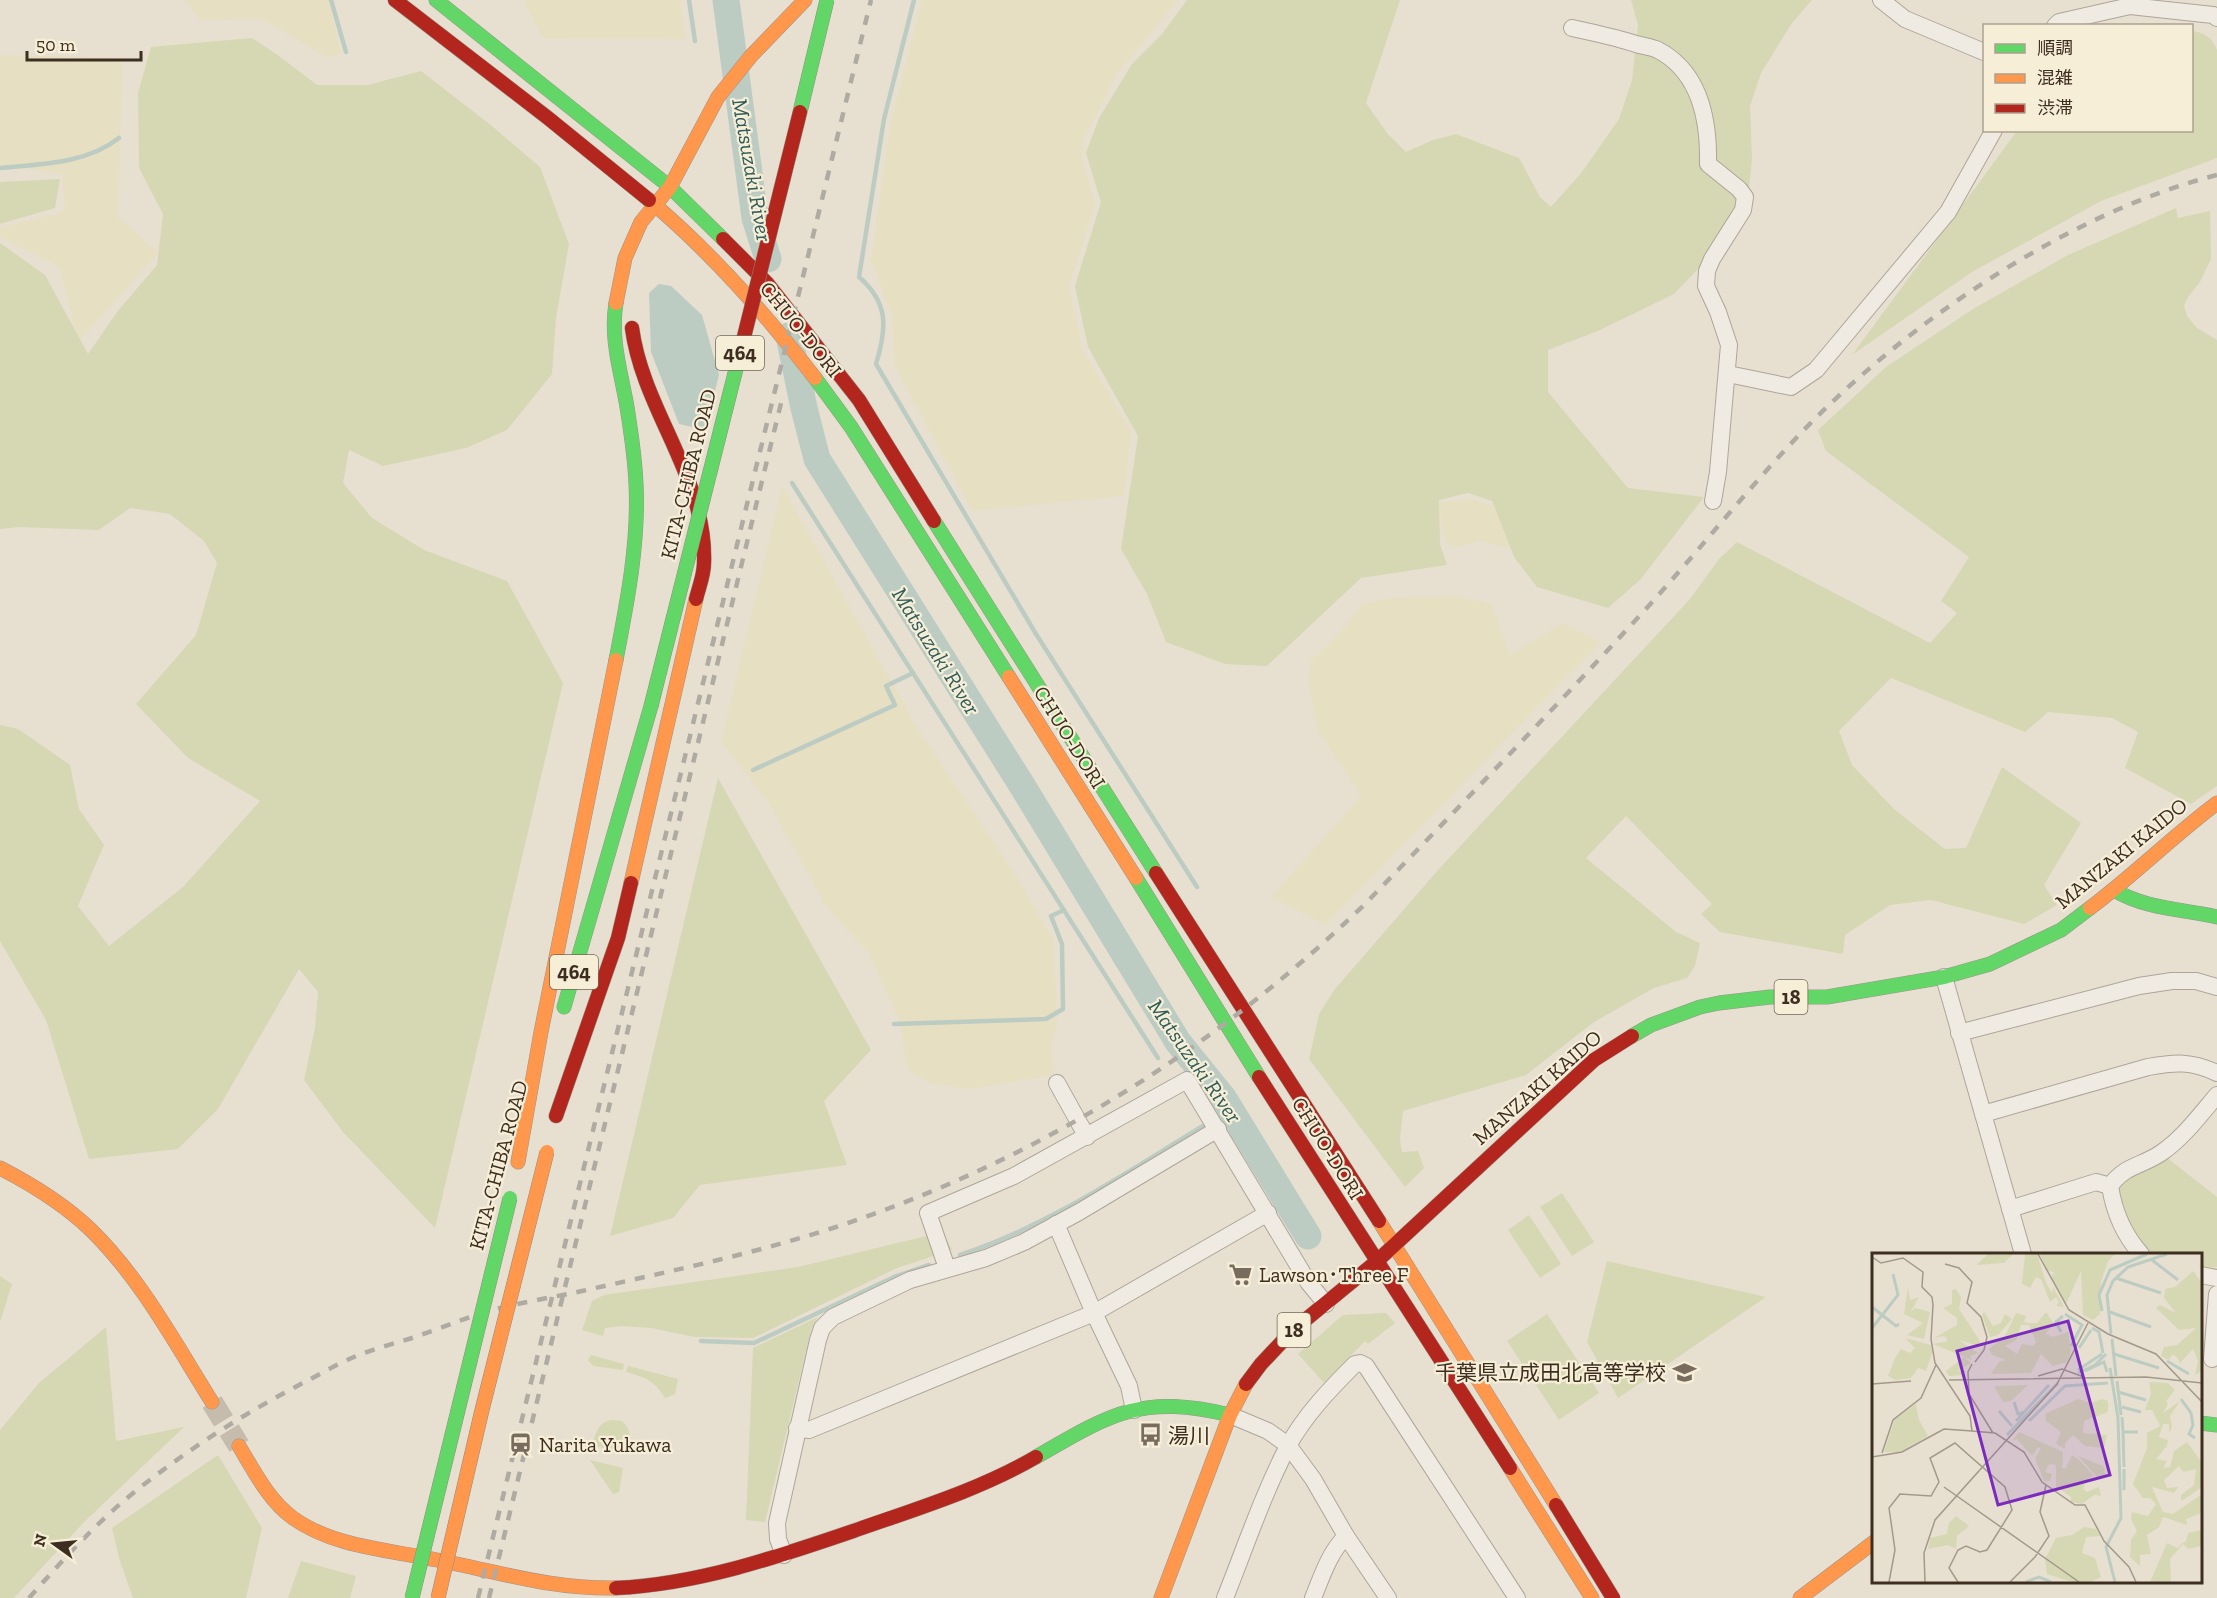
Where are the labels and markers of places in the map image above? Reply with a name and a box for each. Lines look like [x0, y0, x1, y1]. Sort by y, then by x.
supermarket icon: Lawson･Three F [1228, 1261, 1254, 1287]
place label: Lawson･Three F [1259, 1262, 1409, 1287]
school or university icon: 千葉県立成田北高等学校 [1671, 1359, 1697, 1385]
place label: 千葉県立成田北高等学校 [1435, 1360, 1666, 1385]
bus stop icon: 湯川 [1137, 1422, 1163, 1448]
place label: 湯川 [1168, 1423, 1210, 1448]
station icon: Narita Yukawa [508, 1431, 534, 1457]
place label: Narita Yukawa [539, 1432, 671, 1457]

